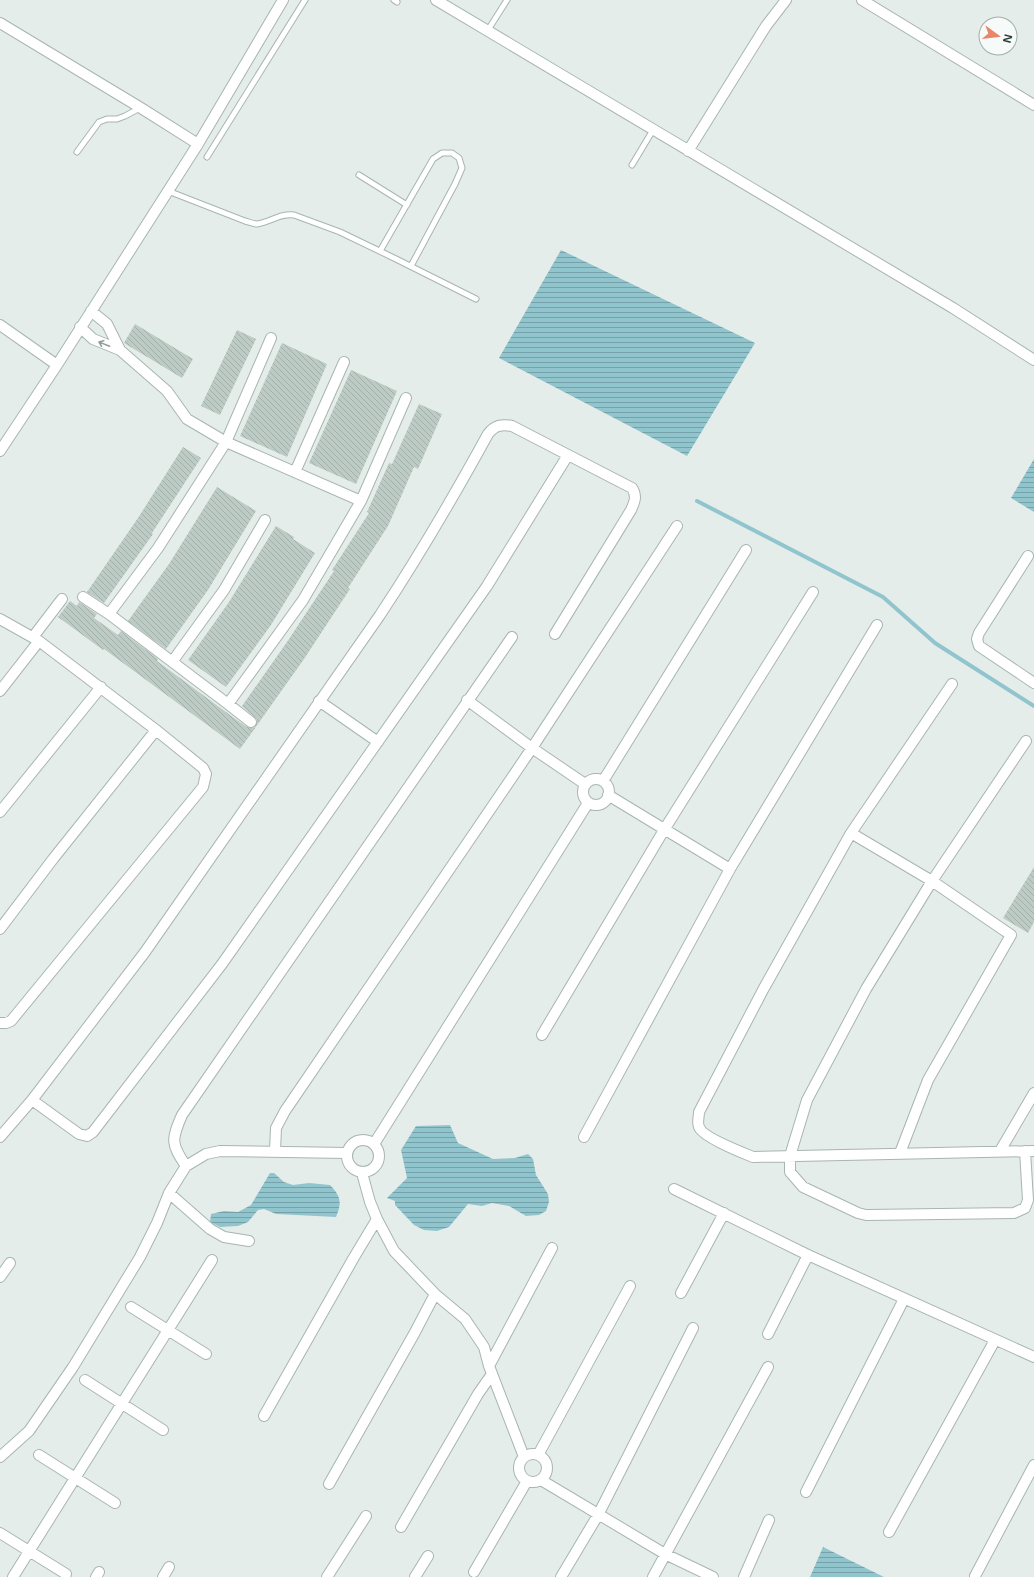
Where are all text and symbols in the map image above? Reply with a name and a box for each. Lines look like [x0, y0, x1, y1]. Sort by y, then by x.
north arrow [978, 16, 1018, 56]
text: N [1000, 32, 1017, 45]
one-way arrow [98, 339, 110, 347]

